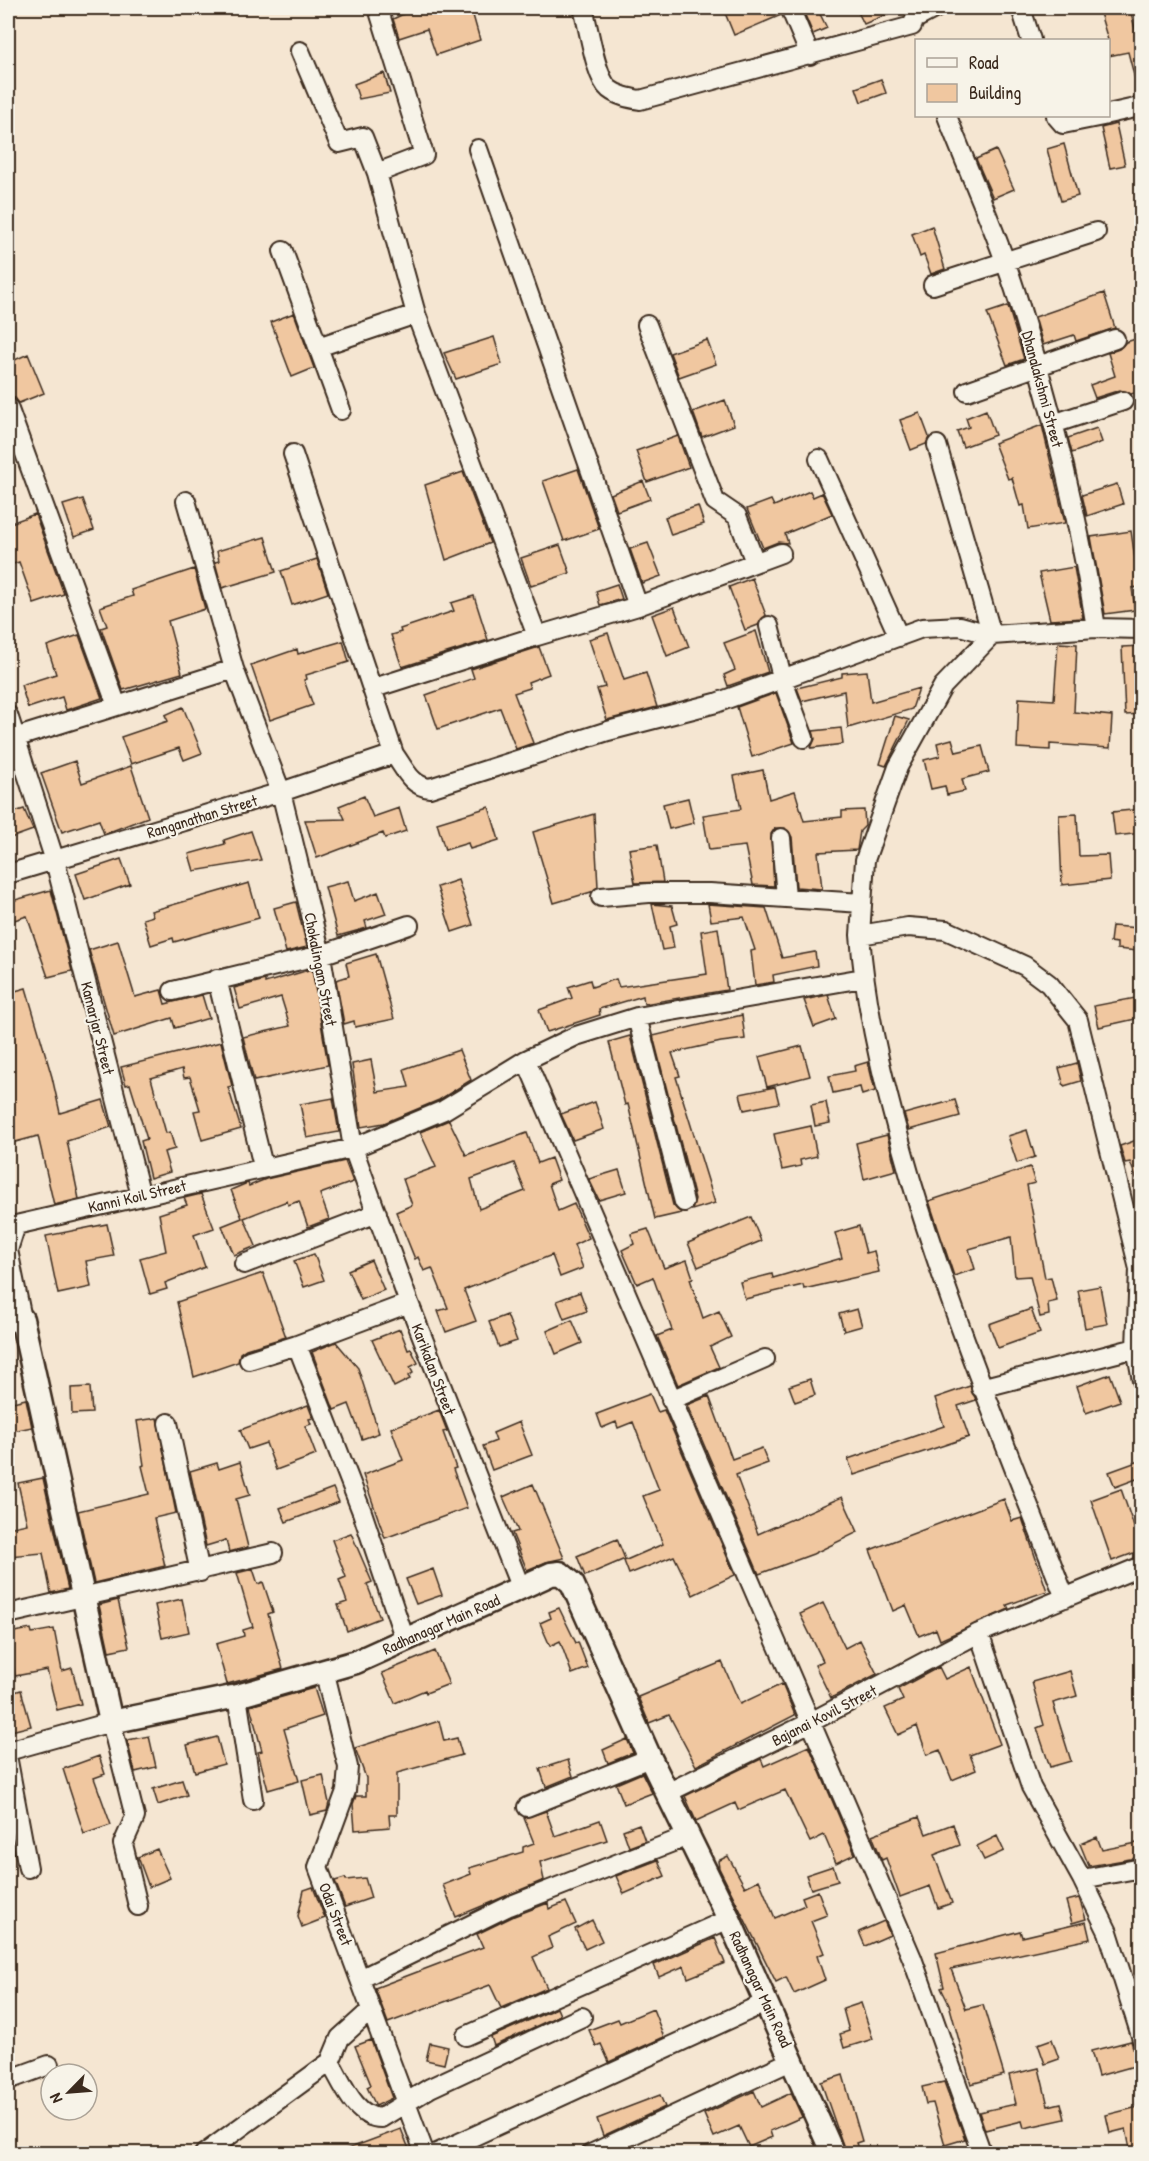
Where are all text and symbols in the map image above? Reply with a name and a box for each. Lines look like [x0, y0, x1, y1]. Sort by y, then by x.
legend [915, 39, 1110, 117]
text: Road [969, 50, 999, 75]
text: Building [969, 80, 1021, 105]
street label: Dhanalakshmi Street [1017, 328, 1069, 450]
street label: Ranganathan Street [144, 789, 260, 843]
street label: Chokalingam Street [299, 910, 343, 1028]
street label: Kamarjar Street [76, 979, 120, 1077]
street label: Kanni Koil Street [86, 1174, 189, 1218]
street label: Karikalan Street [407, 1320, 462, 1418]
street label: Radhanagar Main Road [379, 1588, 503, 1660]
street label: Bajanai Kovil Street [768, 1679, 881, 1751]
street label: Odai Street [314, 1879, 358, 1949]
street label: Radhanagar Main Road [724, 1927, 798, 2051]
north arrow [39, 2062, 99, 2122]
text: N [43, 2089, 67, 2107]

